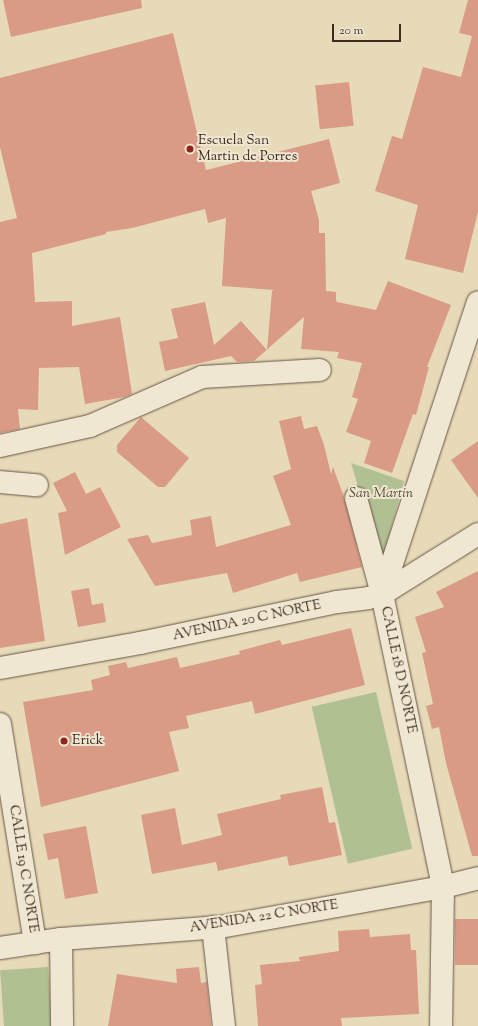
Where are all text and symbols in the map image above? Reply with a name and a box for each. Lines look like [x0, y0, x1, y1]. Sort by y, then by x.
scale bar [334, 16, 403, 42]
text: 20 m [339, 22, 363, 40]
place label: Escuela San Martin de Porres [198, 133, 297, 166]
marker: Escuela San Martin de Porres [185, 144, 195, 154]
park label: San Martín [349, 486, 413, 502]
street label: AVENIDA 20 C NORTE [171, 597, 323, 645]
street label: CALLE 18 D NORTE [376, 605, 420, 735]
place label: Erick [72, 733, 103, 749]
marker: Erick [59, 736, 69, 746]
street label: CALLE 19 C NORTE [5, 804, 41, 934]
street label: AVENIDA 22 C NORTE [188, 897, 340, 937]

